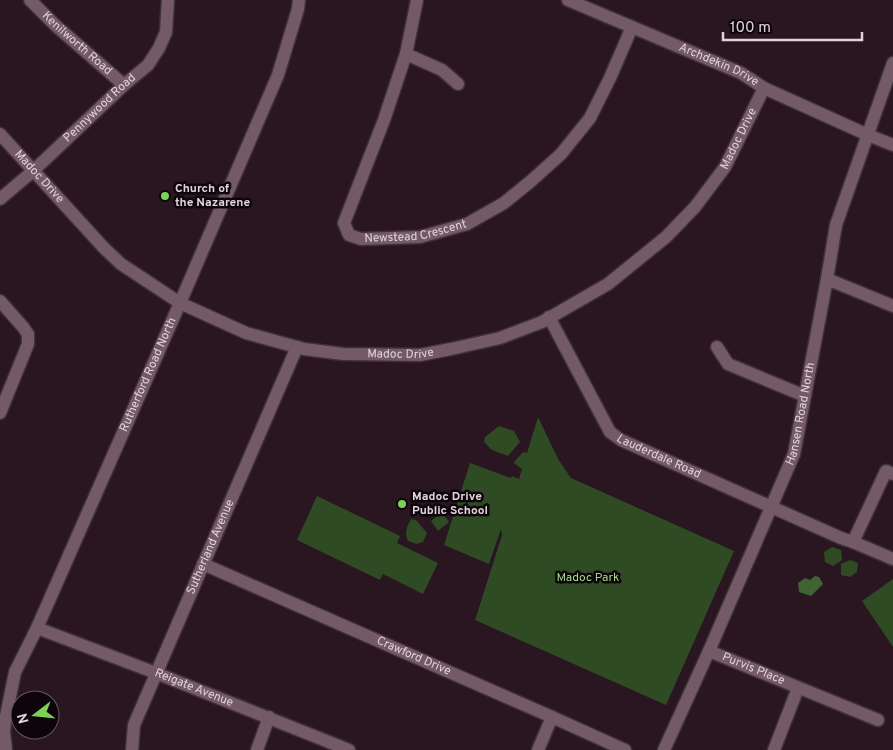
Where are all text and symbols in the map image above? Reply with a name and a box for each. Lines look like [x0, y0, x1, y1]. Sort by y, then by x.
street label: Kenilworth Road [38, 8, 115, 79]
scale bar [723, 10, 862, 42]
text: 100 m [730, 19, 771, 38]
street label: Archdekin Drive [676, 40, 762, 90]
street label: Pennywood Road [60, 70, 139, 146]
street label: Madoc Drive [717, 105, 761, 172]
street label: Madoc Drive [11, 147, 67, 207]
place label: Church of the Nazarene [175, 181, 250, 211]
marker: Church of the Nazarene [159, 190, 171, 202]
street label: Newstead Crescent [364, 217, 468, 247]
street label: Rutherford Road North [116, 315, 181, 434]
street label: Madoc Drive [367, 344, 435, 363]
street label: Hansen Road North [782, 361, 819, 468]
street label: Lauderdale Road [613, 431, 703, 483]
place label: Madoc Drive Public School [412, 489, 488, 519]
street label: Sutherland Avenue [183, 497, 238, 597]
marker: Madoc Drive Public School [396, 498, 408, 510]
park label: Madoc Park [556, 570, 620, 586]
street label: Crawford Drive [374, 633, 453, 680]
street label: Purvis Place [720, 649, 787, 689]
street label: Reigate Avenue [152, 665, 236, 711]
north arrow [10, 690, 60, 740]
text: N [14, 711, 34, 725]

